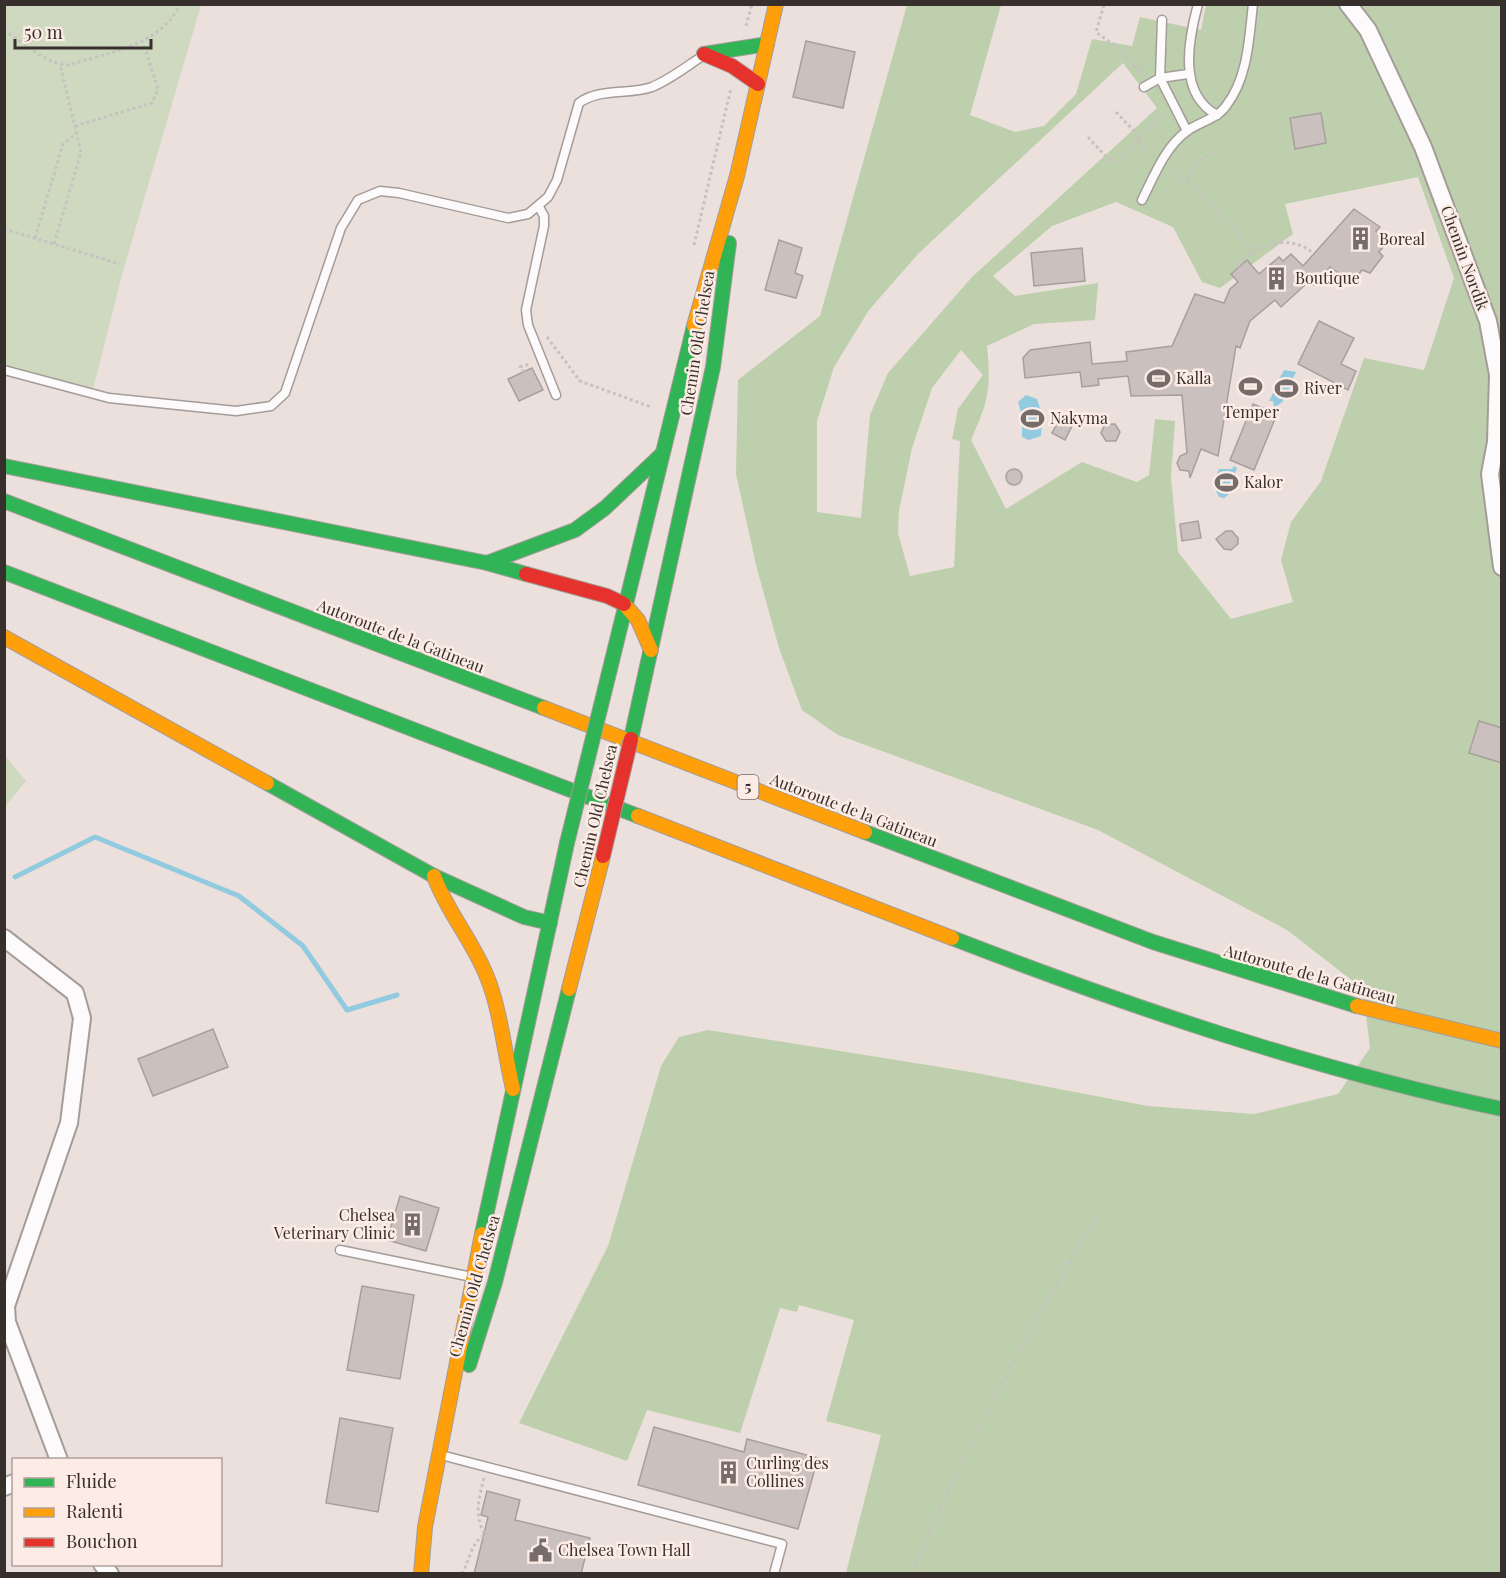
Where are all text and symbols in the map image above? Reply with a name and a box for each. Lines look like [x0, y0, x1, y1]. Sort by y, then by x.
scale bar [15, 12, 152, 50]
text: 50 m [24, 20, 63, 44]
street label: Chemin Nordik [1437, 202, 1494, 313]
building icon: Boreal [1348, 226, 1374, 252]
place label: Boreal [1379, 228, 1426, 249]
building icon: Boutique [1264, 265, 1290, 291]
place label: Boutique [1295, 267, 1360, 288]
street label: Chemin Old Chelsea [675, 269, 718, 417]
sports icon: Kalla [1145, 365, 1171, 391]
place label: Kalla [1176, 367, 1212, 388]
sports icon: Temper [1238, 374, 1264, 400]
sports icon: River [1273, 375, 1299, 401]
place label: River [1304, 377, 1342, 398]
place label: Temper [1223, 401, 1279, 422]
sports icon: Nakyma [1019, 405, 1045, 431]
place label: Nakyma [1050, 407, 1108, 428]
sports icon: Kalor [1213, 469, 1239, 495]
place label: Kalor [1244, 471, 1283, 492]
street label: Autoroute de la Gatineau [314, 594, 488, 677]
street label: Chemin Old Chelsea [568, 742, 621, 890]
street label: Autoroute de la Gatineau [767, 768, 941, 851]
road number: 5 [738, 775, 758, 799]
street label: Autoroute de la Gatineau [1221, 939, 1398, 1008]
place label: Chelsea Veterinary Clinic [273, 1204, 395, 1243]
building icon: Chelsea Veterinary Clinic [400, 1211, 426, 1237]
street label: Chemin Old Chelsea [443, 1212, 504, 1359]
place label: Curling des Collines [746, 1452, 829, 1491]
legend [12, 1458, 222, 1566]
building icon: Curling des Collines [715, 1459, 741, 1485]
text: Fluide [66, 1469, 117, 1493]
text: Ralenti [66, 1499, 123, 1523]
text: Bouchon [66, 1529, 138, 1553]
public building icon: Chelsea Town Hall [527, 1537, 553, 1563]
place label: Chelsea Town Hall [558, 1539, 691, 1560]

